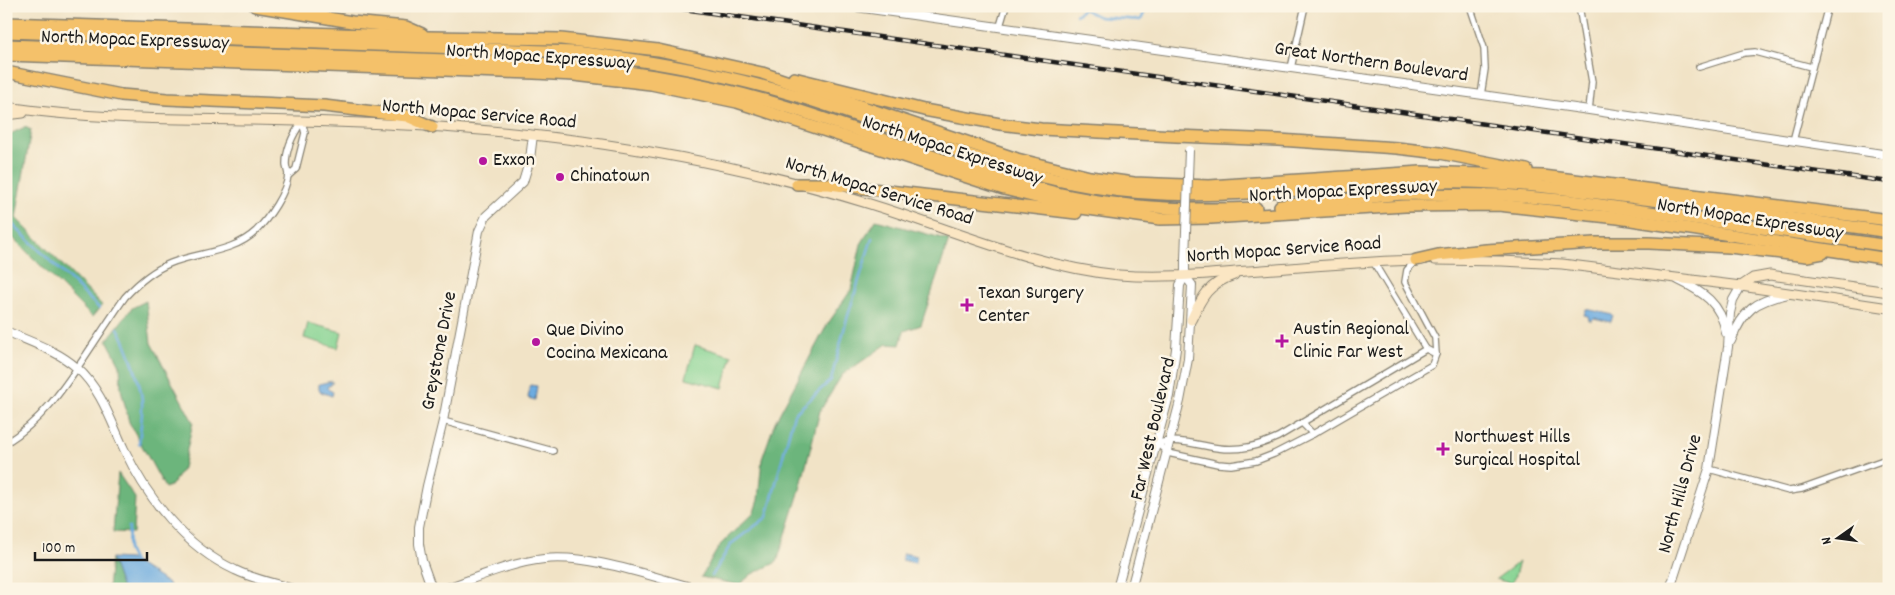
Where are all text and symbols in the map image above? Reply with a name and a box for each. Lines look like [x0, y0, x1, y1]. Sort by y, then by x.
street label: North Mopac Expressway [40, 24, 230, 58]
street label: Great Northern Boulevard [1272, 36, 1470, 90]
street label: North Mopac Expressway [445, 37, 636, 79]
street label: North Mopac Service Road [381, 93, 577, 137]
street label: North Mopac Expressway [858, 109, 1047, 194]
place label: Exxon [493, 147, 535, 175]
street label: North Mopac Service Road [782, 150, 976, 234]
marker: Exxon [477, 155, 489, 167]
place label: Chinatown [570, 163, 650, 191]
marker: Chinatown [554, 171, 566, 183]
street label: North Mopac Expressway [1248, 173, 1439, 211]
street label: North Mopac Expressway [1655, 191, 1846, 249]
street label: North Mopac Service Road [1186, 230, 1382, 272]
place label: Texan Surgery Center [978, 280, 1084, 331]
street label: Greystone Drive [415, 289, 465, 413]
marker: Texan Surgery Center [960, 298, 974, 312]
place label: Austin Regional Clinic Far West [1293, 316, 1409, 367]
place label: Que Divino Cocina Mexicana [546, 317, 668, 368]
marker: Austin Regional Clinic Far West [1275, 334, 1289, 348]
marker: Que Divino Cocina Mexicana [530, 336, 542, 348]
street label: Far West Boulevard [1124, 355, 1184, 503]
place label: Northwest Hills Surgical Hospital [1454, 424, 1580, 475]
street label: North Hills Drive [1652, 431, 1710, 557]
marker: Northwest Hills Surgical Hospital [1436, 442, 1450, 456]
north arrow [1812, 512, 1862, 562]
scale bar [35, 530, 148, 562]
text: N [1817, 535, 1838, 546]
text: 100 m [42, 538, 75, 560]

